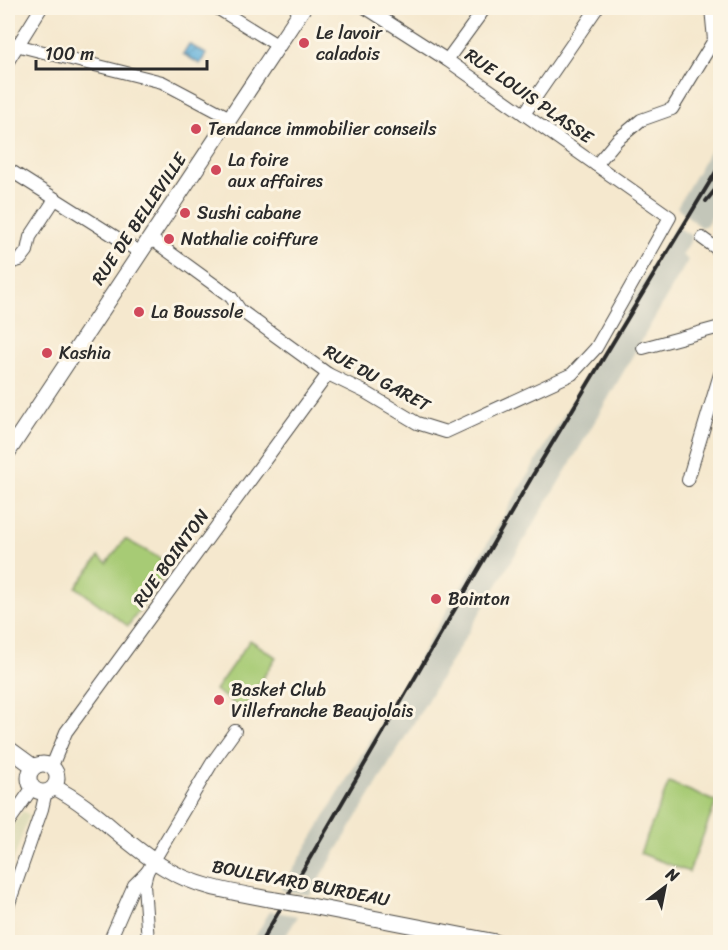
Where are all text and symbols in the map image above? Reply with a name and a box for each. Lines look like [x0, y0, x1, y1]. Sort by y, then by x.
place label: Le lavoir caladois [316, 17, 384, 70]
scale bar [36, 33, 207, 71]
marker: Le lavoir caladois [297, 36, 311, 50]
text: 100 m [45, 38, 94, 70]
street label: RUE LOUIS PLASSE [458, 40, 601, 153]
place label: Tendance immobilier conseils [208, 113, 437, 145]
marker: Tendance immobilier conseils [189, 122, 203, 136]
place label: La foire aux affaires [228, 144, 324, 197]
street label: RUE DE BELLEVILLE [83, 145, 196, 292]
marker: La foire aux affaires [209, 163, 223, 177]
place label: Sushi cabane [197, 197, 301, 229]
marker: Sushi cabane [178, 206, 192, 220]
place label: Nathalie coiffure [181, 223, 318, 255]
marker: Nathalie coiffure [162, 232, 176, 246]
place label: La Boussole [151, 296, 243, 328]
marker: La Boussole [132, 305, 146, 319]
street label: RUE DU GARET [318, 335, 438, 421]
place label: Kashia [59, 337, 111, 369]
marker: Kashia [40, 346, 54, 360]
street label: RUE BOINTON [124, 502, 218, 614]
place label: Bointon [448, 583, 510, 615]
marker: Bointon [429, 592, 443, 606]
place label: Basket Club Villefranche Beaujolais [231, 674, 414, 727]
marker: Basket Club Villefranche Beaujolais [212, 693, 226, 707]
street label: BOULEVARD BURDEAU [209, 850, 393, 916]
north arrow [635, 857, 695, 917]
text: N [659, 859, 686, 890]

